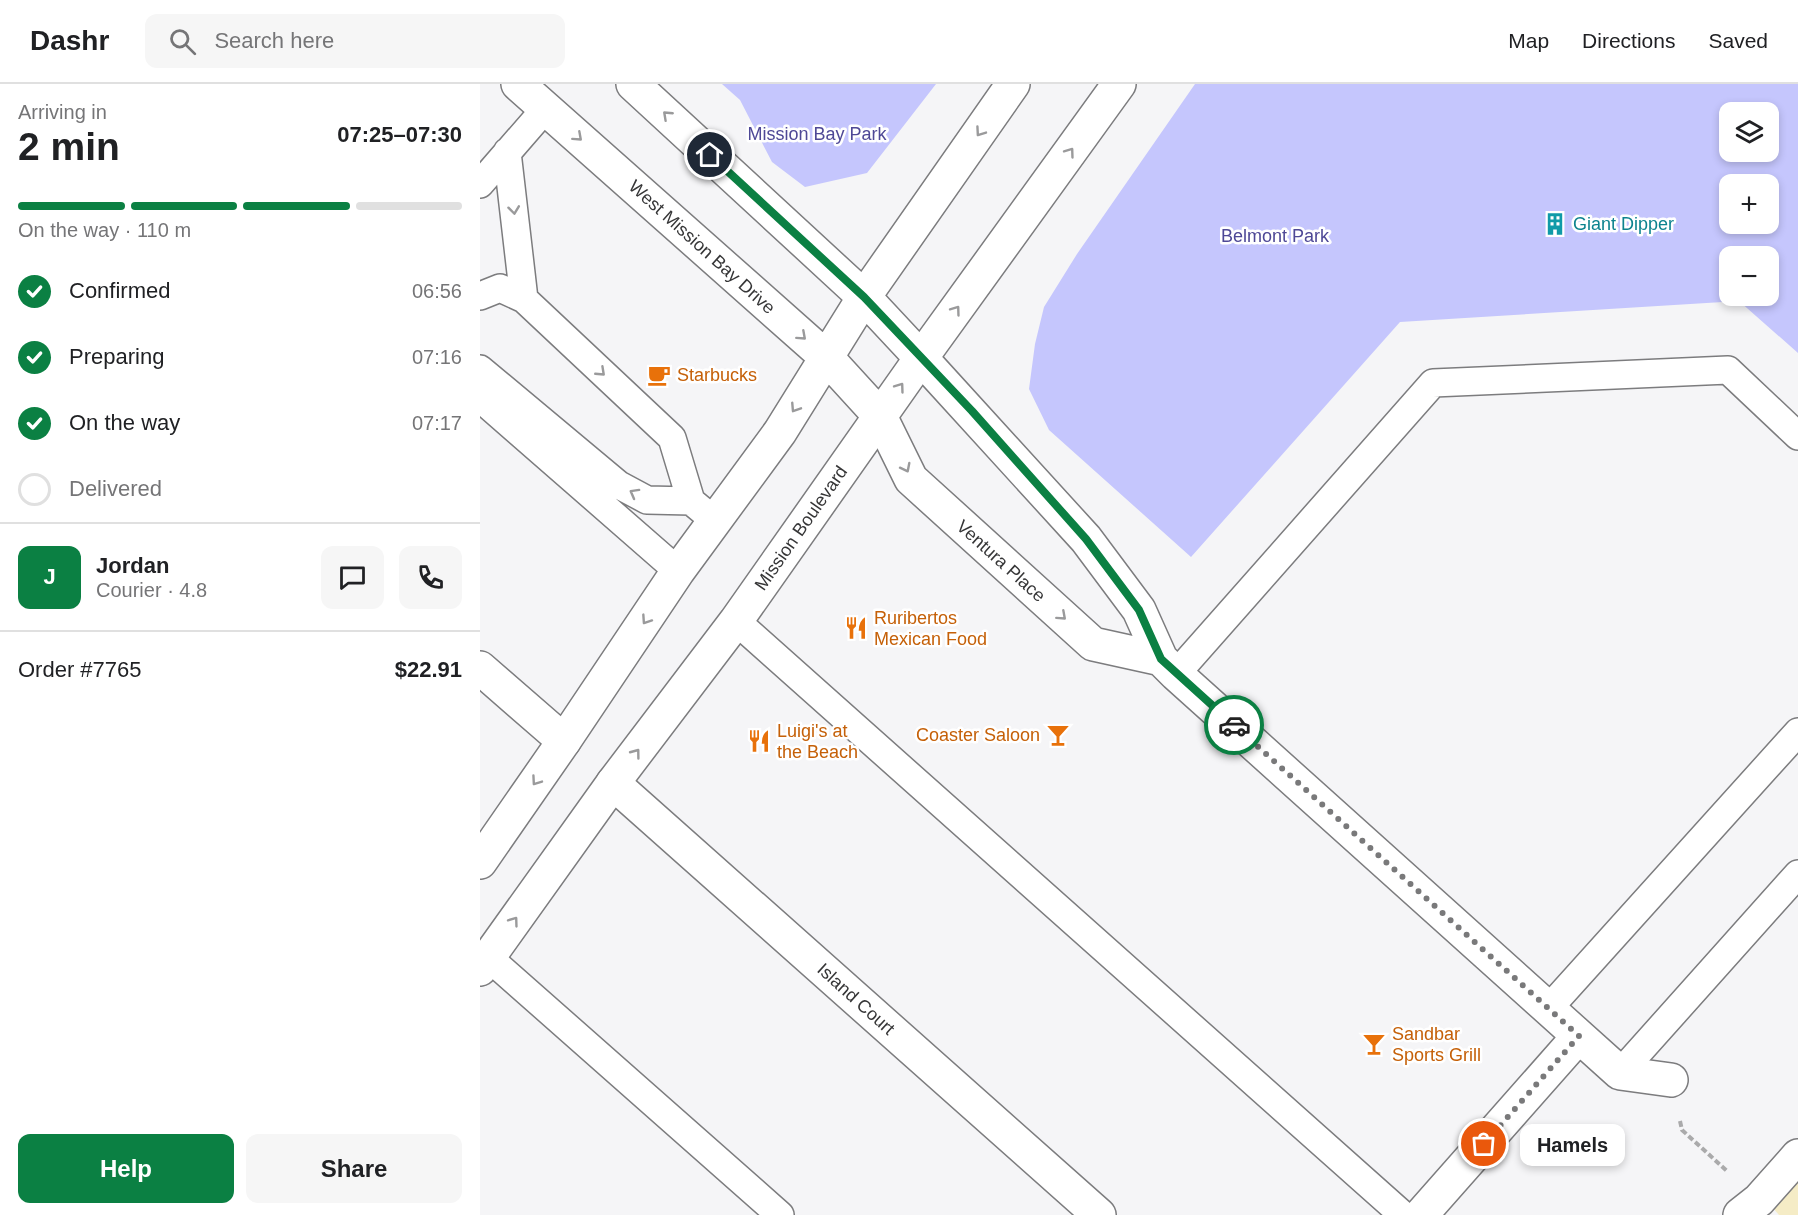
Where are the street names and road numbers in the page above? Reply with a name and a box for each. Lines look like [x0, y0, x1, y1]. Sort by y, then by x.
street label: West Mission Bay Drive [625, 176, 779, 318]
street label: Mission Boulevard [751, 462, 851, 594]
street label: Ventura Place [953, 516, 1049, 606]
street label: Island Court [813, 959, 899, 1039]

